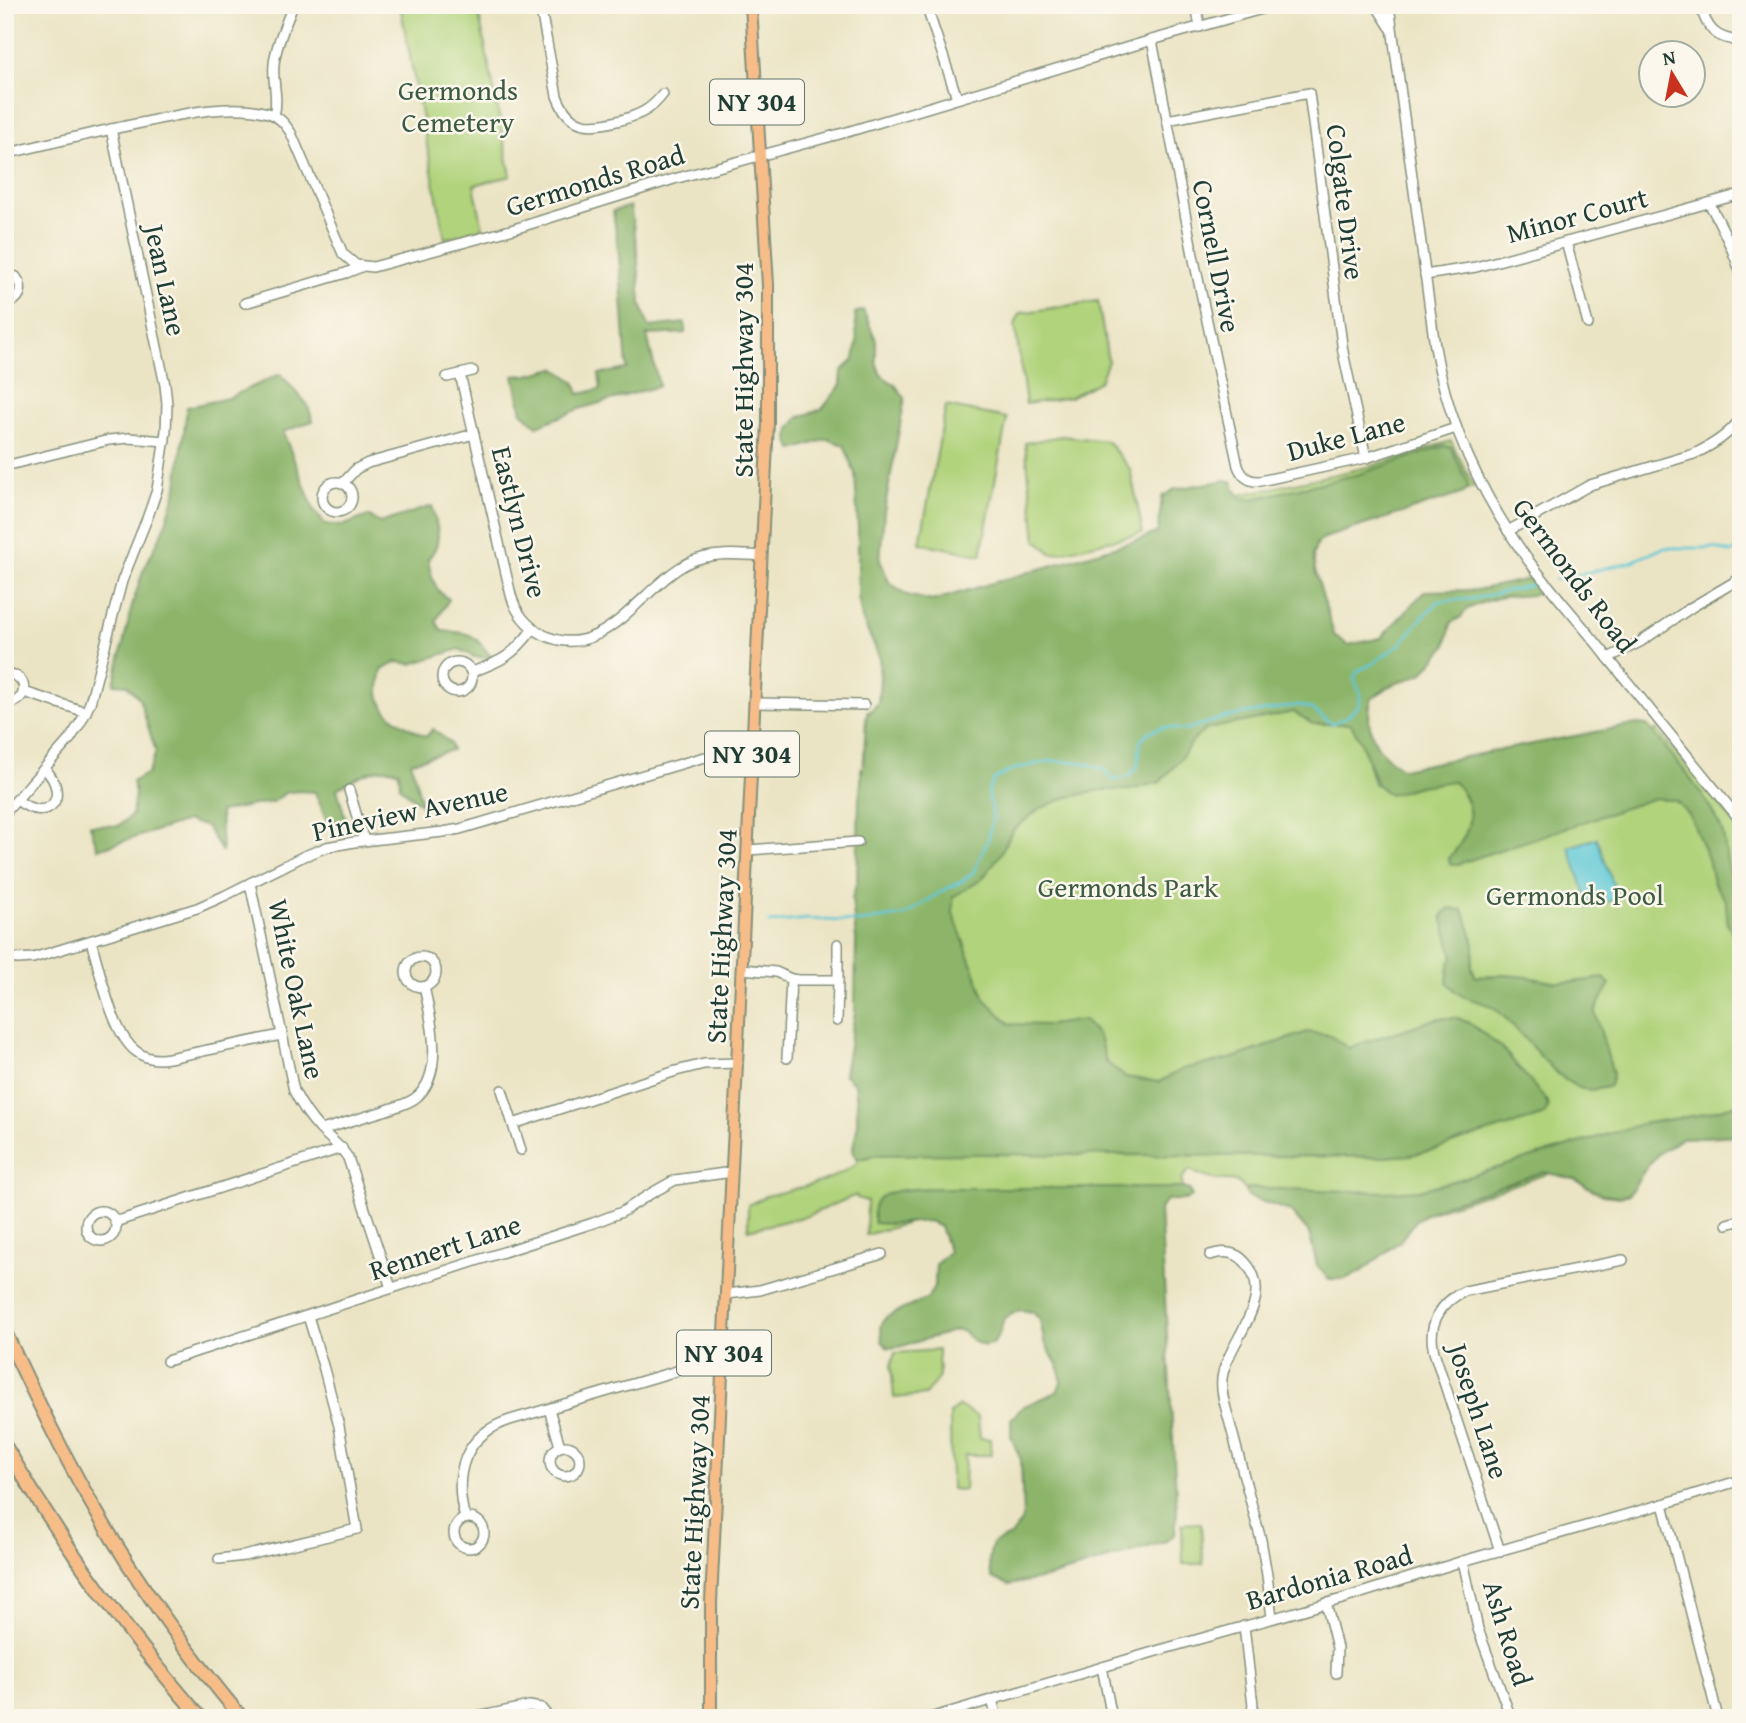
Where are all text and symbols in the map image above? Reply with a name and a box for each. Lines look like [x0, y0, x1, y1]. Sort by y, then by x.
north arrow [1638, 38, 1708, 108]
text: N [1660, 42, 1678, 72]
park label: Germonds Cemetery [398, 69, 518, 142]
road number: NY 304 [710, 80, 804, 124]
street label: Colgate Drive [1317, 122, 1376, 282]
street label: Germonds Road [500, 133, 689, 226]
street label: Cornell Drive [1183, 176, 1252, 336]
street label: Minor Court [1502, 176, 1652, 253]
street label: Jean Lane [134, 218, 198, 339]
street label: State Highway 304 [722, 262, 763, 478]
street label: Duke Lane [1282, 400, 1410, 471]
street label: Eastlyn Drive [482, 442, 559, 602]
street label: Germonds Road [1503, 489, 1647, 661]
road number: NY 304 [705, 732, 799, 776]
street label: Pineview Avenue [308, 770, 511, 851]
street label: State Highway 304 [694, 827, 747, 1045]
park label: Germonds Park [1038, 866, 1219, 907]
park label: Germonds Pool [1486, 874, 1664, 915]
street label: White Oak Lane [258, 895, 337, 1083]
street label: Rennert Lane [364, 1203, 526, 1290]
road number: NY 304 [677, 1330, 771, 1376]
street label: Joseph Lane [1437, 1335, 1521, 1484]
street label: State Highway 304 [667, 1393, 720, 1611]
street label: Bardonia Road [1241, 1533, 1417, 1620]
street label: Ash Road [1473, 1575, 1544, 1691]

